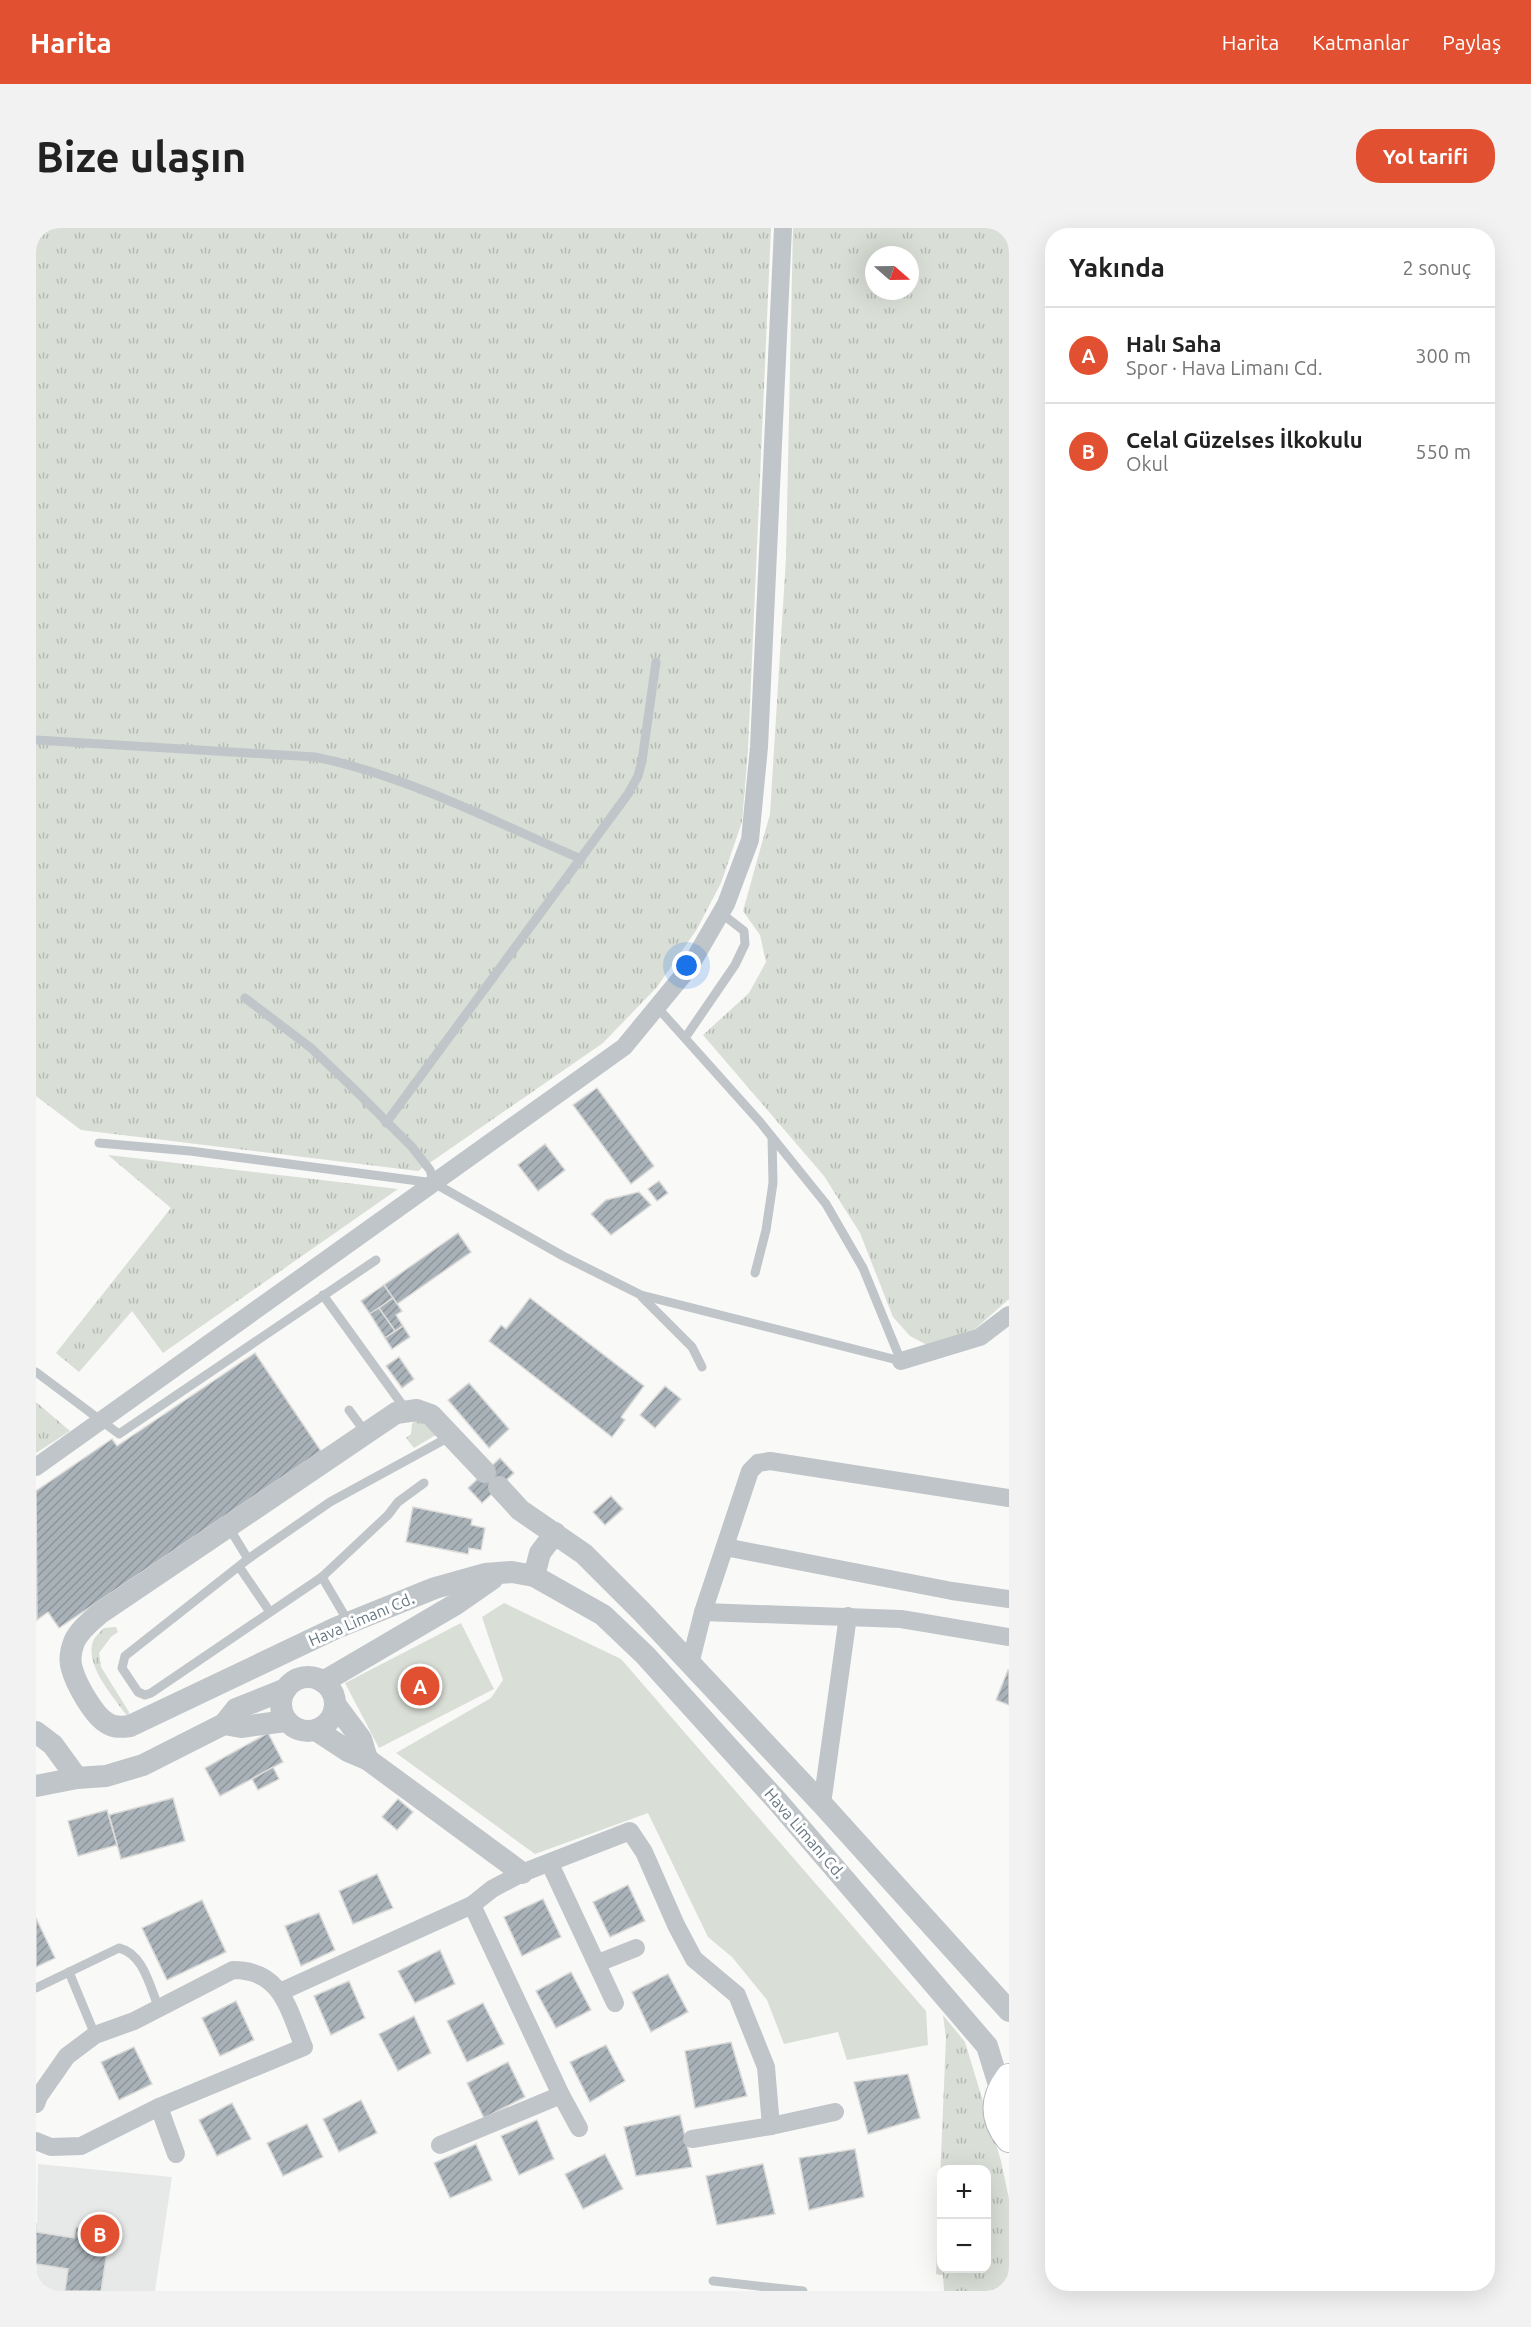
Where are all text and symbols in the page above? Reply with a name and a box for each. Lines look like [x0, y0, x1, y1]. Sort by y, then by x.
text: Harita [30, 27, 112, 58]
text: Harita [1222, 30, 1279, 54]
text: Katmanlar [1312, 30, 1409, 54]
text: Paylaş [1442, 30, 1501, 54]
button: Yol tarifi [1356, 129, 1495, 183]
text: Bize ulaşın [36, 133, 246, 180]
north arrow [865, 246, 919, 300]
text: Yakında [1069, 253, 1165, 282]
text: 2 sonuç [1403, 256, 1471, 279]
text: Halı Saha [1126, 331, 1221, 356]
text: A [1081, 344, 1096, 367]
text: 300 m [1415, 344, 1471, 367]
text: Spor · Hava Limanı Cd. [1126, 356, 1323, 379]
text: Celal Güzelses İlkokulu [1126, 427, 1363, 452]
text: B [1082, 440, 1095, 463]
text: 550 m [1415, 440, 1471, 463]
text: Okul [1126, 452, 1168, 475]
your location [672, 951, 701, 980]
street label: Hava Limanı Cd. [306, 1589, 416, 1649]
pin: A [400, 1664, 440, 1708]
street label: Hava Limanı Cd. [761, 1784, 849, 1882]
map controls [937, 2165, 991, 2273]
button: + [937, 2165, 991, 2219]
pin: B [80, 2212, 120, 2256]
button: − [937, 2219, 991, 2273]

